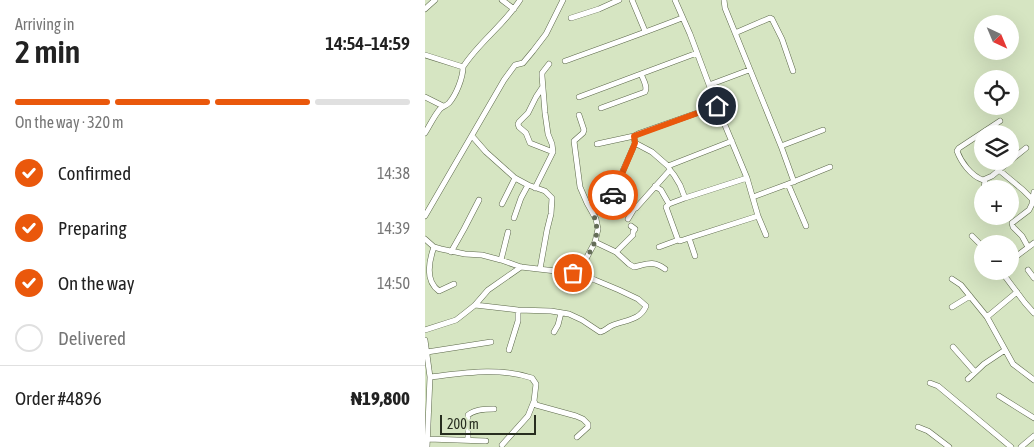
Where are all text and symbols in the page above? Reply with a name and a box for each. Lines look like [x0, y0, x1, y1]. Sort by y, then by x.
text: Arriving in [15, 15, 75, 33]
north arrow [974, 15, 1019, 60]
map controls [974, 15, 1019, 280]
text: 14:54–14:59 [325, 32, 410, 54]
text: 2 min [15, 33, 80, 70]
button: locate [974, 70, 1019, 115]
pin [696, 85, 738, 127]
icon: home [703, 92, 731, 120]
text: On the way · 320 m [15, 113, 124, 131]
button: layers [974, 125, 1019, 170]
icon: check [15, 159, 43, 187]
text: Confirmed [58, 162, 131, 184]
text: 14:38 [377, 164, 410, 182]
courier [588, 170, 638, 220]
button: + [974, 180, 1019, 225]
icon: car [599, 181, 627, 209]
icon: check [15, 214, 43, 242]
text: Preparing [58, 217, 127, 239]
text: 14:39 [377, 219, 410, 237]
button: − [974, 235, 1019, 280]
pin [552, 252, 594, 294]
icon: bag [559, 259, 587, 287]
icon: check [15, 269, 43, 297]
text: On the way [58, 272, 135, 294]
text: 14:50 [377, 274, 410, 292]
text: Delivered [58, 327, 126, 349]
text: Order #4896 [15, 387, 102, 409]
text: ₦19,800 [351, 387, 410, 409]
scale bar [440, 412, 536, 435]
text: 200 m [447, 416, 479, 432]

